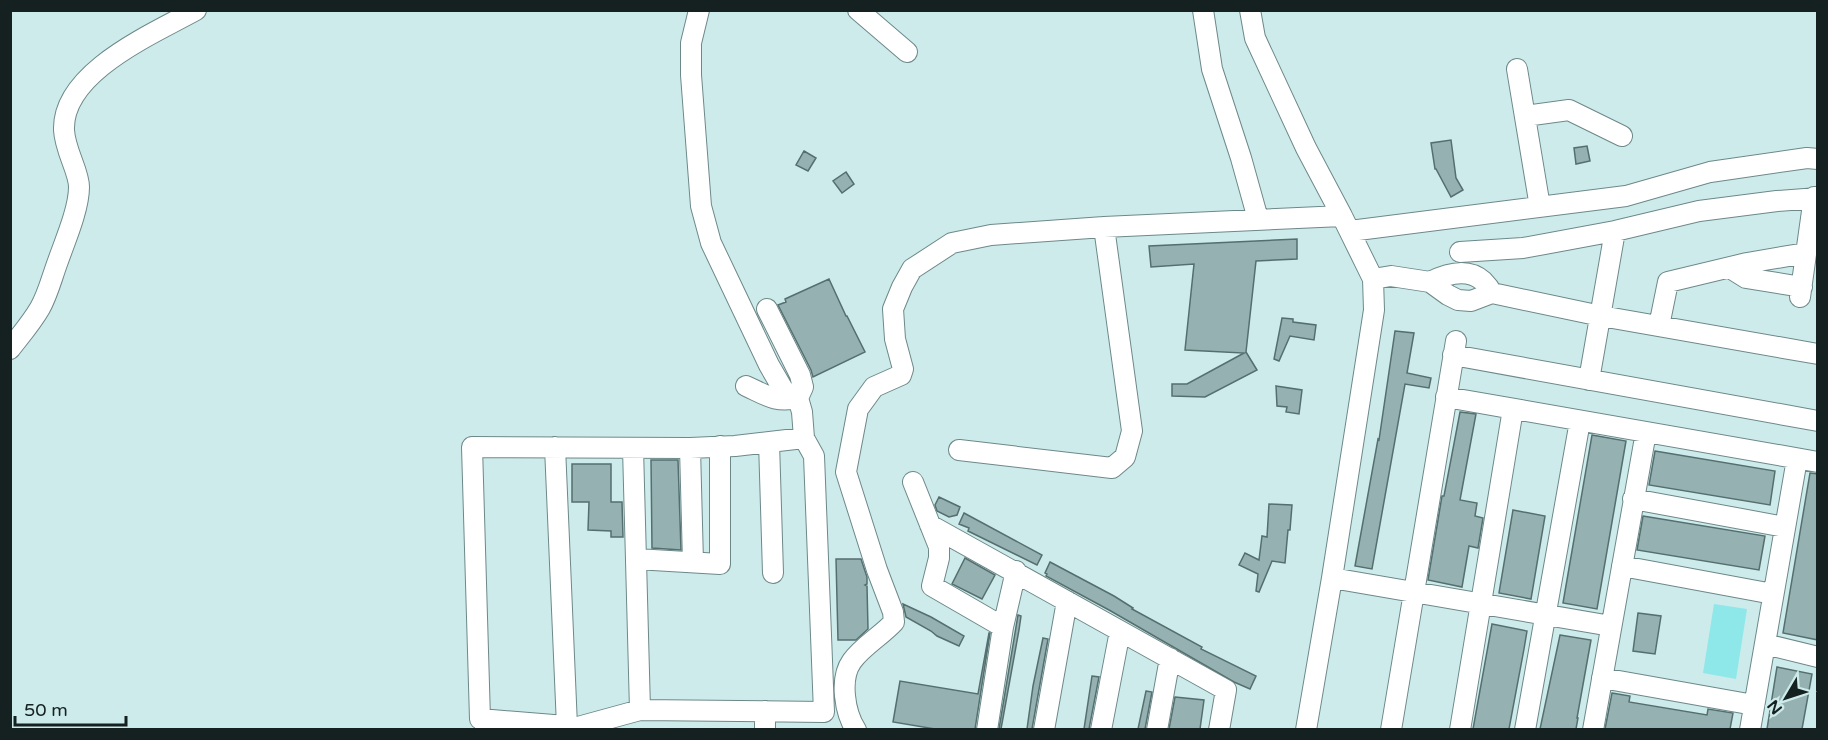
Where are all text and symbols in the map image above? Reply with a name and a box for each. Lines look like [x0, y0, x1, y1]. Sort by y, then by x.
north arrow [1756, 668, 1816, 728]
scale bar [15, 689, 126, 727]
text: N [1763, 696, 1787, 718]
text: 50 m [24, 699, 68, 721]

